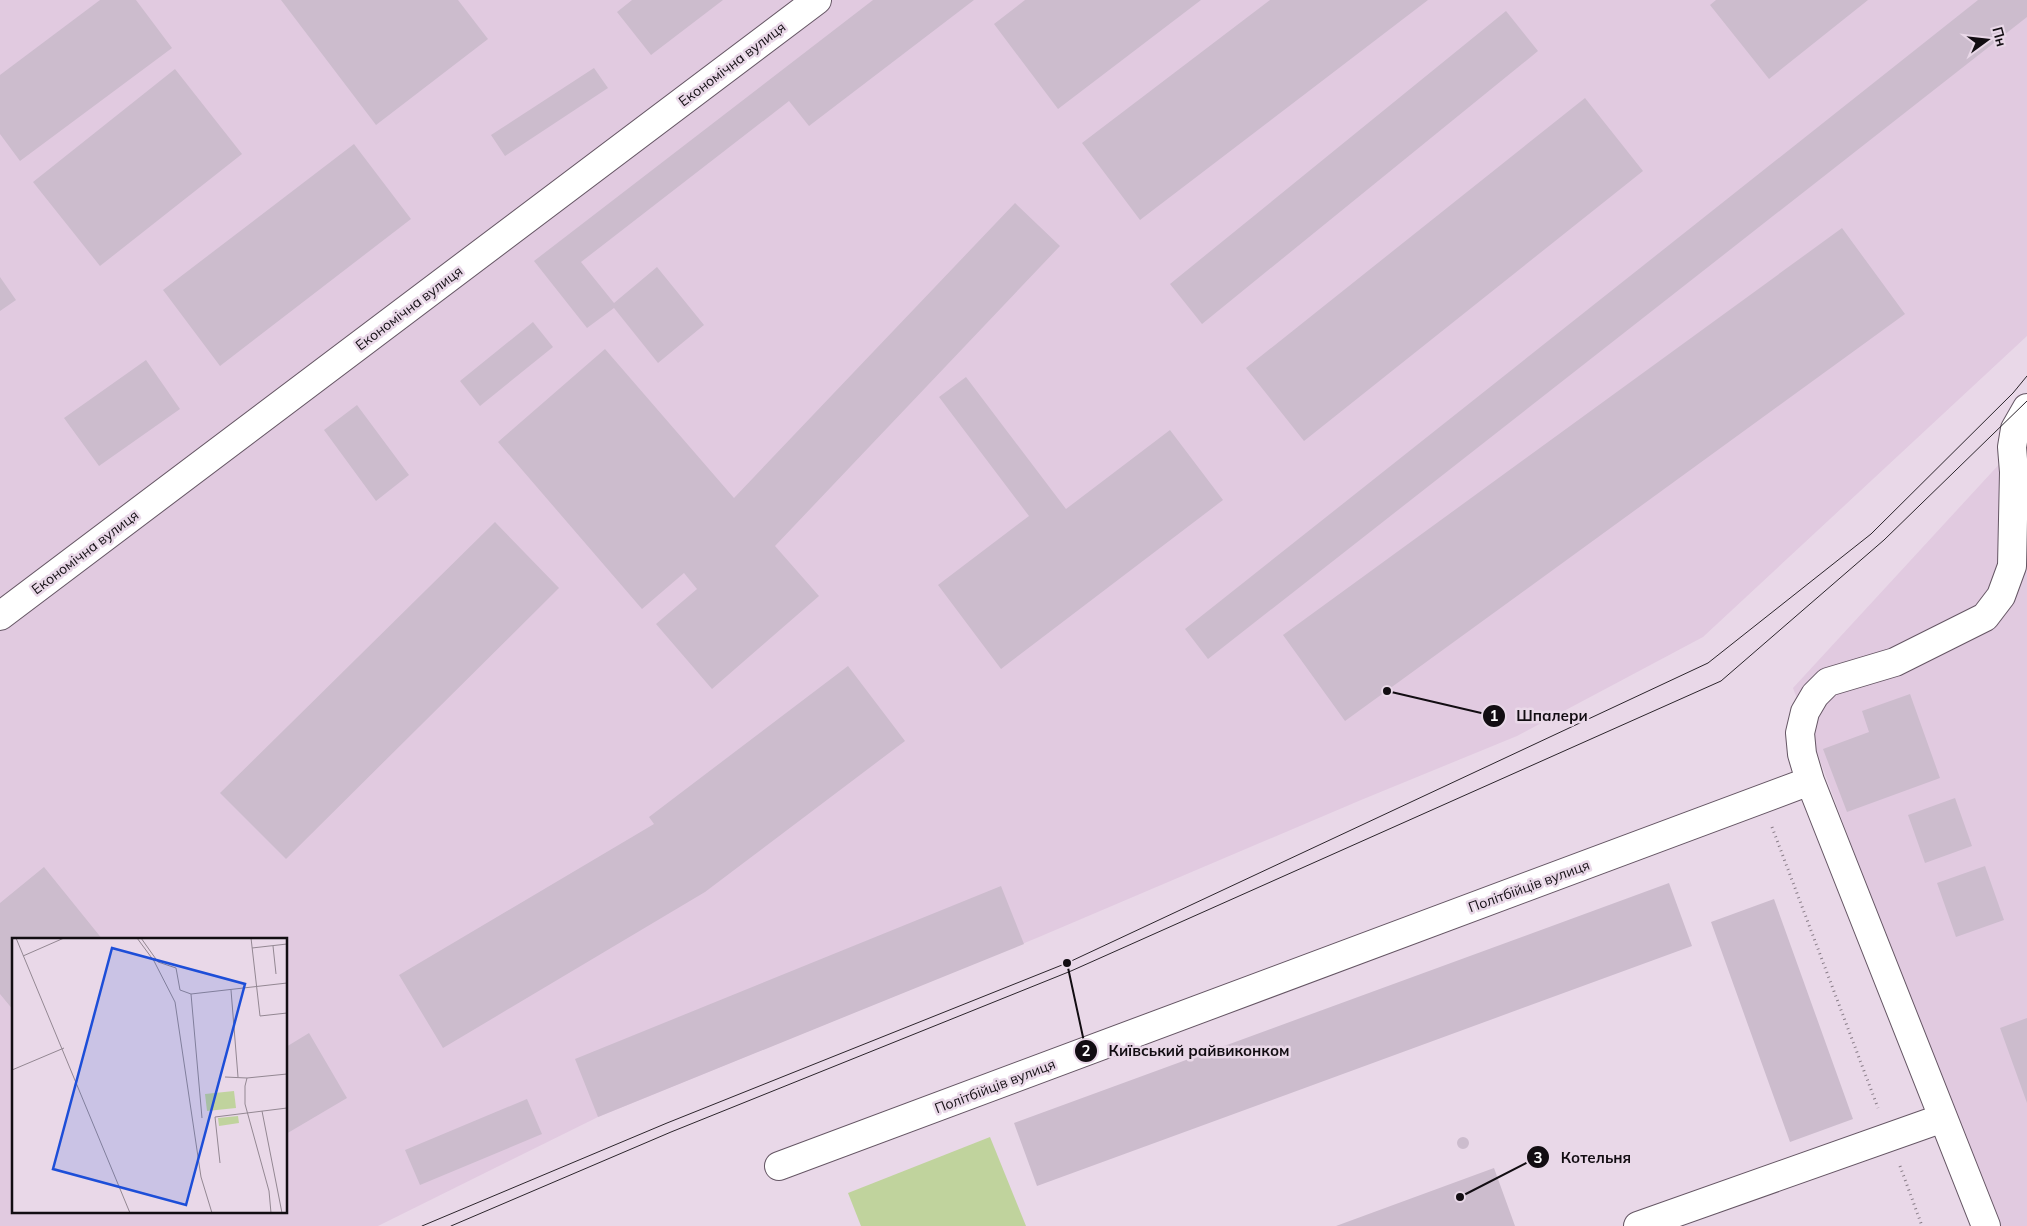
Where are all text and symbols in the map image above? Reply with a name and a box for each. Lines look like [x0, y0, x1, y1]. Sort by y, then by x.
north arrow [1962, 15, 2012, 65]
street label: Економічна вулиця [675, 18, 789, 110]
text: Пн [1988, 25, 2011, 48]
street label: Економічна вулиця [352, 262, 466, 354]
street label: Економічна вулиця [28, 506, 142, 598]
callout: Шпалери [1481, 701, 1598, 731]
text: 1 [1489, 706, 1499, 725]
text: Шпалери [1516, 706, 1588, 725]
street label: Політбійців вулиця [1466, 856, 1592, 916]
inset map [12, 938, 288, 1214]
callout: Київський райвиконком [1074, 1036, 1299, 1066]
text: 2 [1081, 1041, 1091, 1060]
text: Київський райвиконком [1109, 1041, 1289, 1060]
street label: Політбійців вулиця [932, 1055, 1058, 1117]
callout: Котельня [1526, 1142, 1641, 1172]
text: 3 [1533, 1148, 1543, 1167]
text: Котельня [1561, 1148, 1631, 1167]

